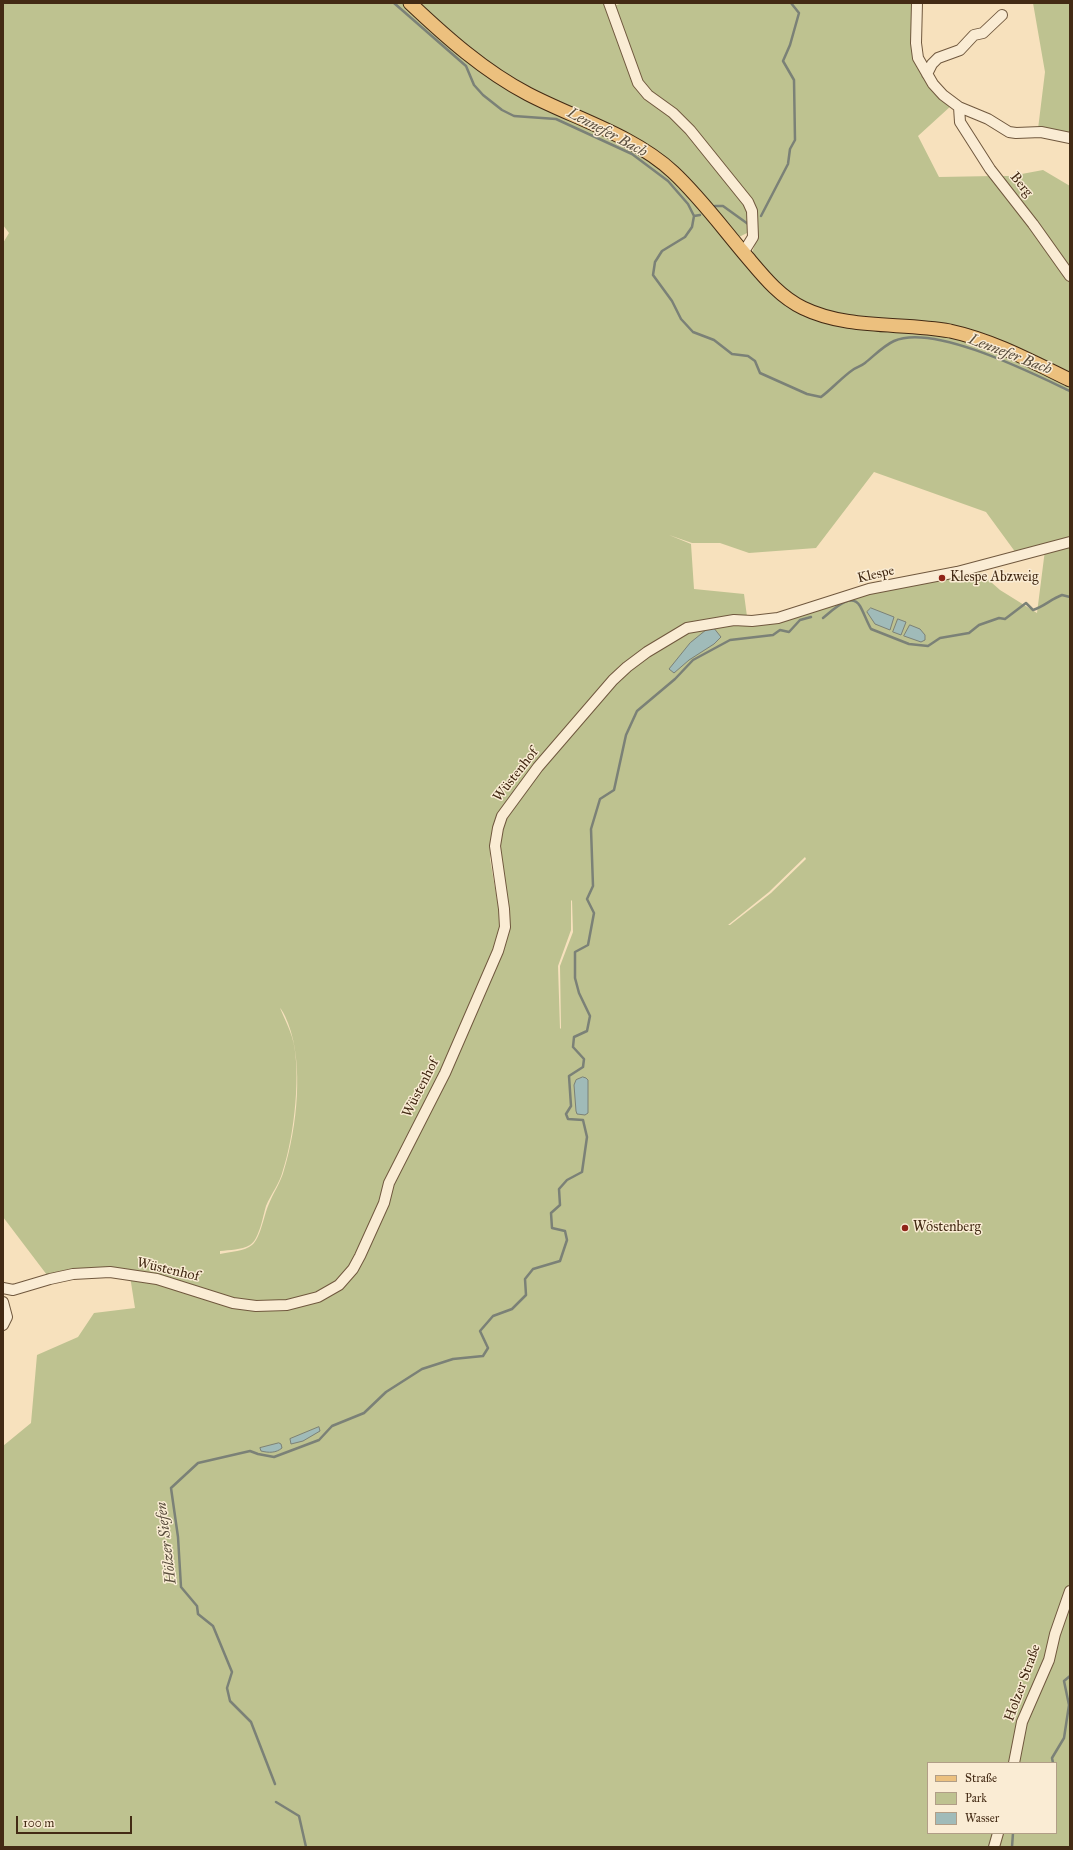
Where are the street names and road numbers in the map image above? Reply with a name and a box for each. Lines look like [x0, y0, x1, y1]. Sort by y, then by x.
street label: Berg [1006, 169, 1036, 201]
street label: Klespe [856, 563, 896, 587]
street label: Wüstenhof [490, 745, 542, 805]
street label: Wüstenhof [399, 1056, 443, 1120]
street label: Wüstenhof [135, 1255, 201, 1285]
street label: Holzer Straße [1001, 1642, 1045, 1724]

